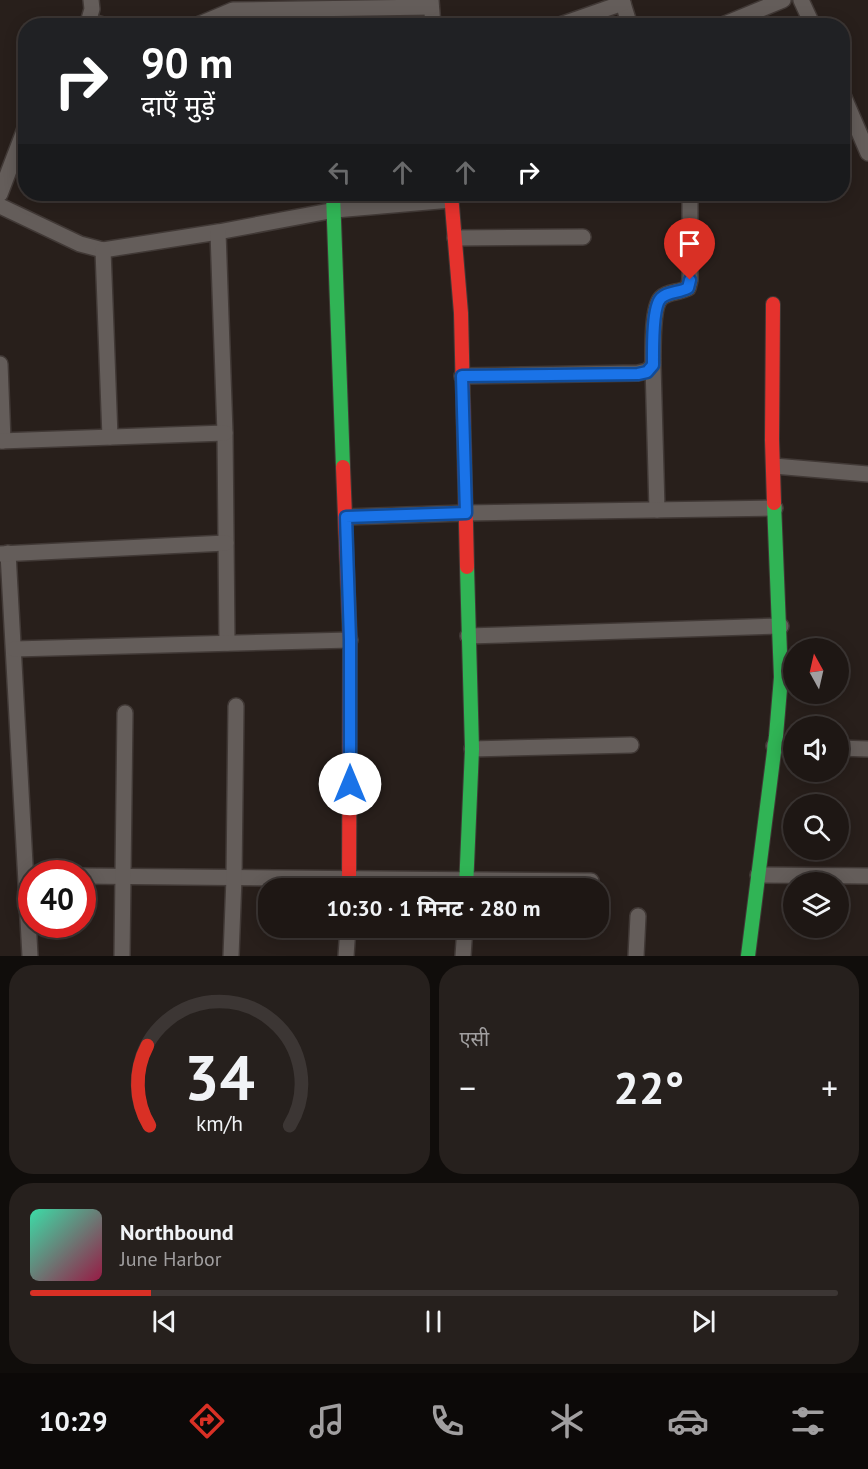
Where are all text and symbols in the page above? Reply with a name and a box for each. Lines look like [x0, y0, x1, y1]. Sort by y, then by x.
text: 90 m [141, 35, 233, 90]
icon: right [42, 42, 120, 120]
text: दाएँ मुड़ें [141, 88, 215, 122]
icon: left [323, 156, 356, 189]
icon: ahead [386, 156, 419, 189]
icon: ahead [449, 156, 482, 189]
icon: right [512, 156, 545, 189]
pin [664, 218, 715, 280]
icon: arrive [673, 227, 706, 260]
north arrow [783, 638, 849, 704]
map controls [783, 638, 849, 938]
button: sound [783, 716, 849, 782]
position arrow [318, 752, 382, 816]
button: search [783, 794, 849, 860]
speed limit sign: 40 [18, 860, 96, 938]
button: layers [783, 872, 849, 938]
text: 10:30 · 1 मिनट · 280 m [326, 894, 541, 922]
text: एसी [460, 1026, 489, 1052]
text: 34 [184, 1036, 255, 1117]
text: 22° [613, 1058, 684, 1116]
text: − [460, 1066, 476, 1109]
text: + [821, 1066, 838, 1109]
text: km/h [196, 1110, 243, 1138]
text: Northbound [120, 1218, 234, 1246]
text: June Harbor [120, 1246, 222, 1272]
icon: previous [148, 1305, 181, 1338]
icon: pause [417, 1305, 450, 1338]
icon: next [687, 1305, 720, 1338]
icon: directions [186, 1400, 228, 1442]
icon: music [306, 1400, 348, 1442]
icon: phone [426, 1400, 468, 1442]
icon: climate [546, 1400, 588, 1442]
icon: car [667, 1400, 709, 1442]
icon: filters [787, 1400, 829, 1442]
text: 10:29 [39, 1404, 108, 1438]

